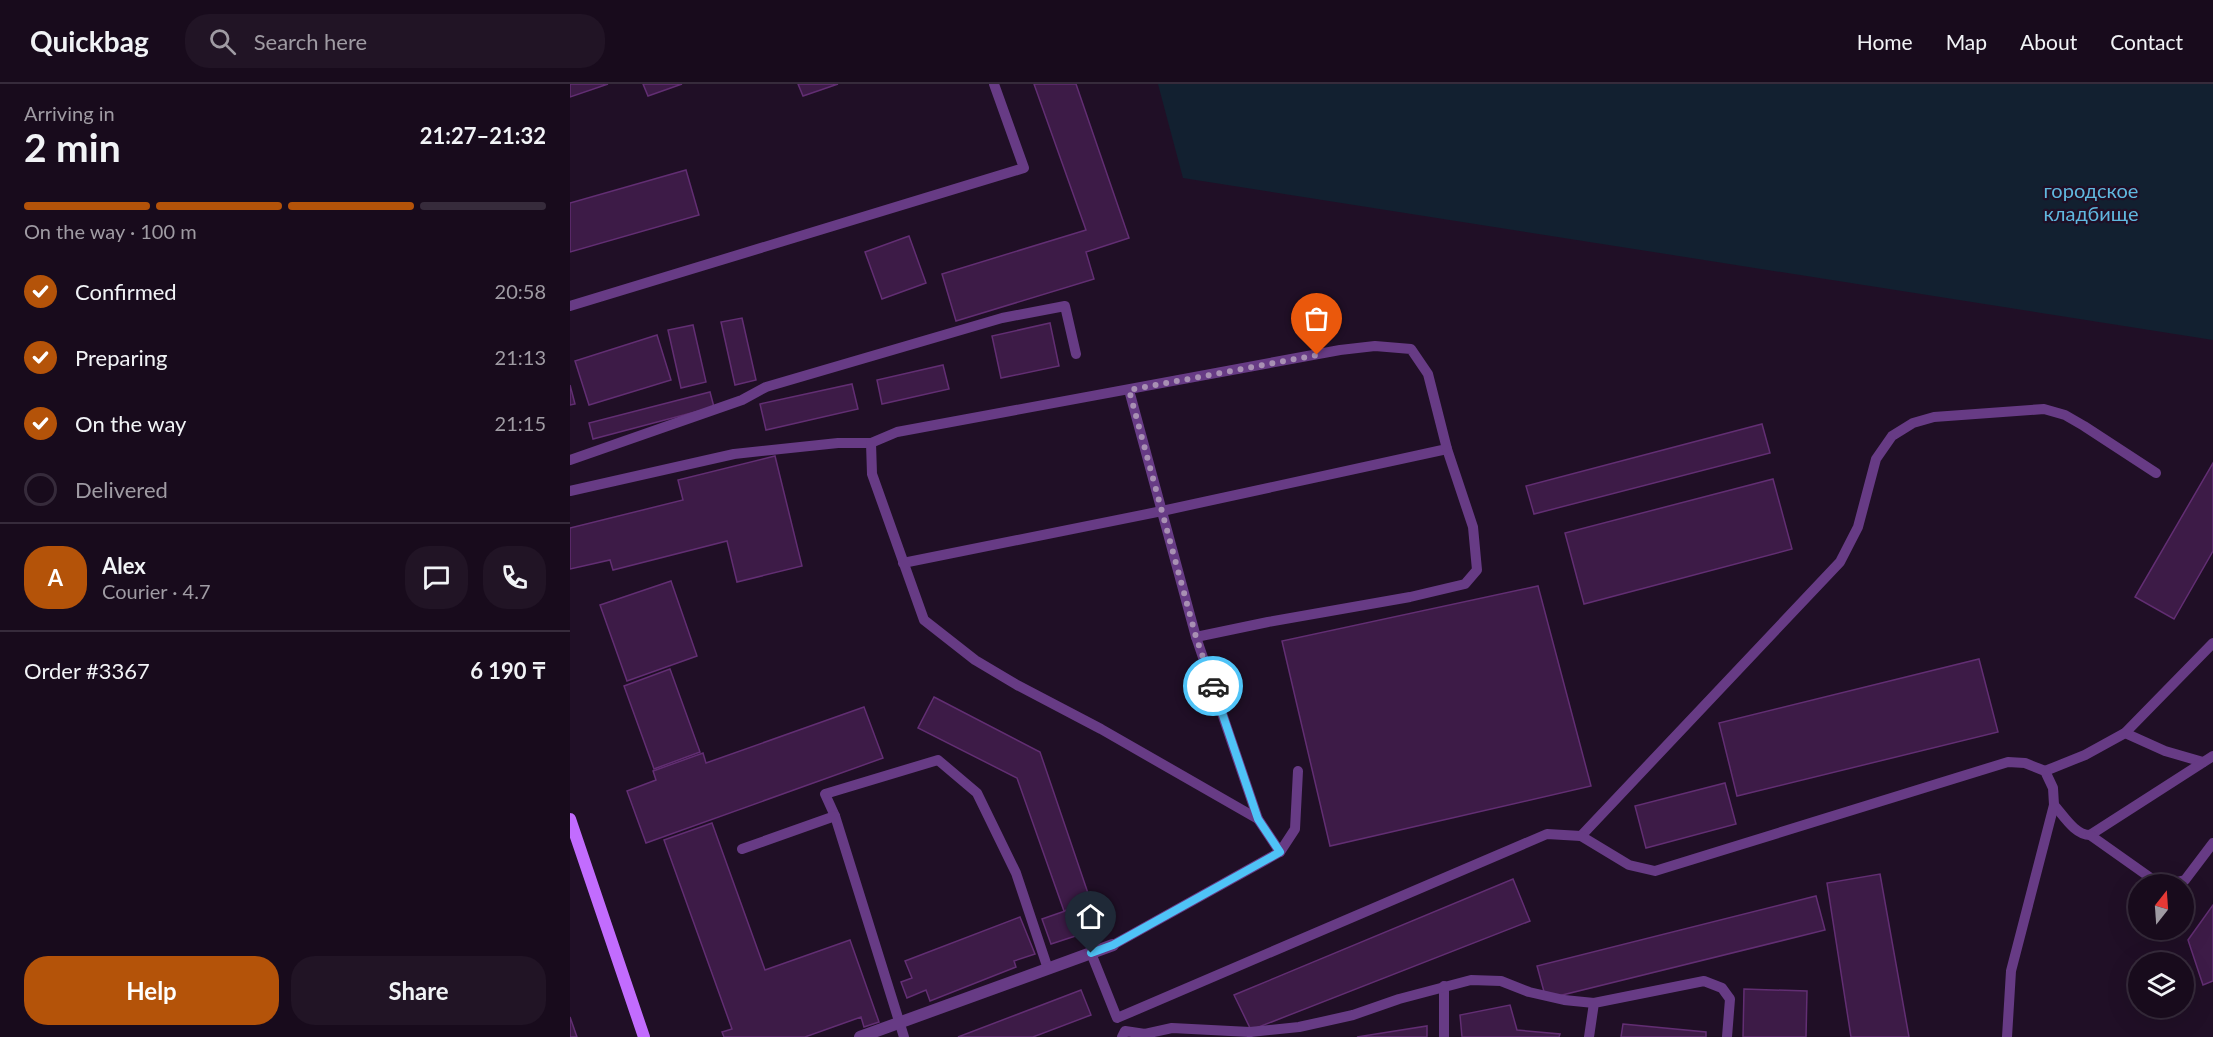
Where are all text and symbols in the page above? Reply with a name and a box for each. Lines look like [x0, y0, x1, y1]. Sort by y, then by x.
search box [185, 14, 605, 68]
text: Quickbag [30, 24, 149, 58]
icon: search [206, 25, 239, 58]
text: Search here [254, 28, 367, 55]
text: Home [1857, 29, 1913, 54]
text: Map [1946, 29, 1987, 54]
text: About [2020, 29, 2077, 54]
text: Contact [2110, 29, 2183, 54]
text: Arriving in [24, 101, 115, 125]
text: 21:27–21:32 [420, 122, 546, 149]
text: 2 min [24, 124, 121, 170]
park label: городское кладбище [2044, 178, 2138, 225]
text: On the way · 100 m [24, 219, 197, 243]
icon: check [24, 275, 57, 308]
text: Confirmed [75, 278, 177, 305]
text: 20:58 [495, 279, 546, 303]
pin [1291, 293, 1342, 355]
icon: bag [1300, 302, 1333, 335]
icon: check [24, 341, 57, 374]
text: Preparing [75, 344, 167, 371]
text: 21:13 [495, 345, 546, 369]
icon: check [24, 407, 57, 440]
text: On the way [75, 410, 186, 437]
text: 21:15 [495, 411, 546, 435]
text: Delivered [75, 476, 168, 503]
button: chat [405, 546, 468, 609]
button: phone [483, 546, 546, 609]
text: Alex [102, 552, 146, 579]
text: A [48, 564, 63, 591]
text: Courier · 4.7 [102, 579, 211, 603]
courier [1183, 656, 1243, 716]
text: Order #3367 [24, 657, 150, 684]
text: 6 190 ₸ [470, 657, 546, 684]
icon: car [1197, 670, 1230, 703]
north arrow [2128, 874, 2194, 940]
map controls [2128, 874, 2194, 1018]
pin [1065, 891, 1116, 953]
icon: home [1074, 900, 1107, 933]
button: layers [2128, 952, 2194, 1018]
button: Help [24, 956, 279, 1025]
button: Share [291, 956, 546, 1025]

